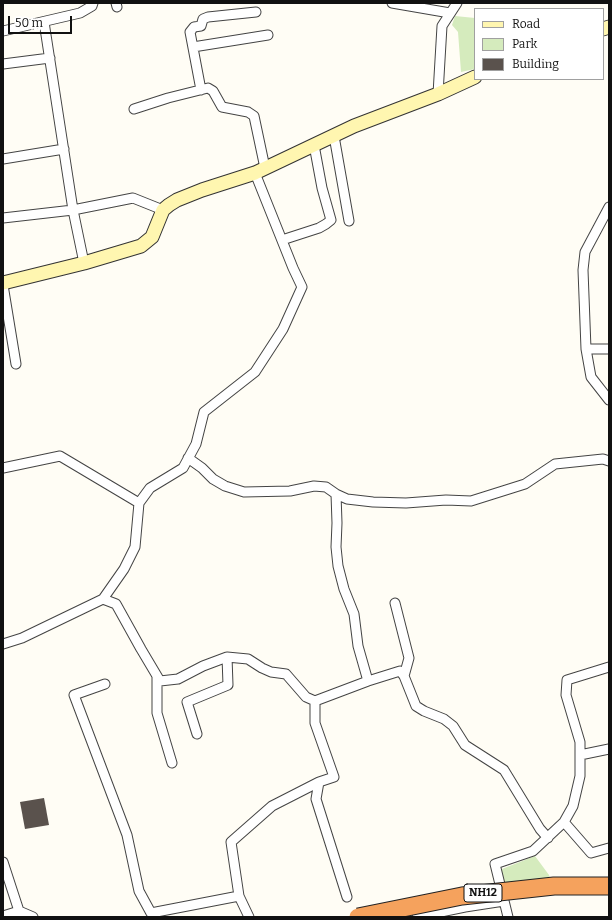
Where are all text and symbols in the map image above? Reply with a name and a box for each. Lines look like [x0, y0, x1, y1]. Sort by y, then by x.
scale bar [10, 8, 74, 34]
legend [474, 8, 604, 80]
text: 50 m [15, 16, 43, 30]
text: Road [512, 17, 540, 31]
text: Park [512, 37, 537, 51]
text: Building [512, 57, 559, 71]
road number: NH12 [464, 884, 502, 902]

